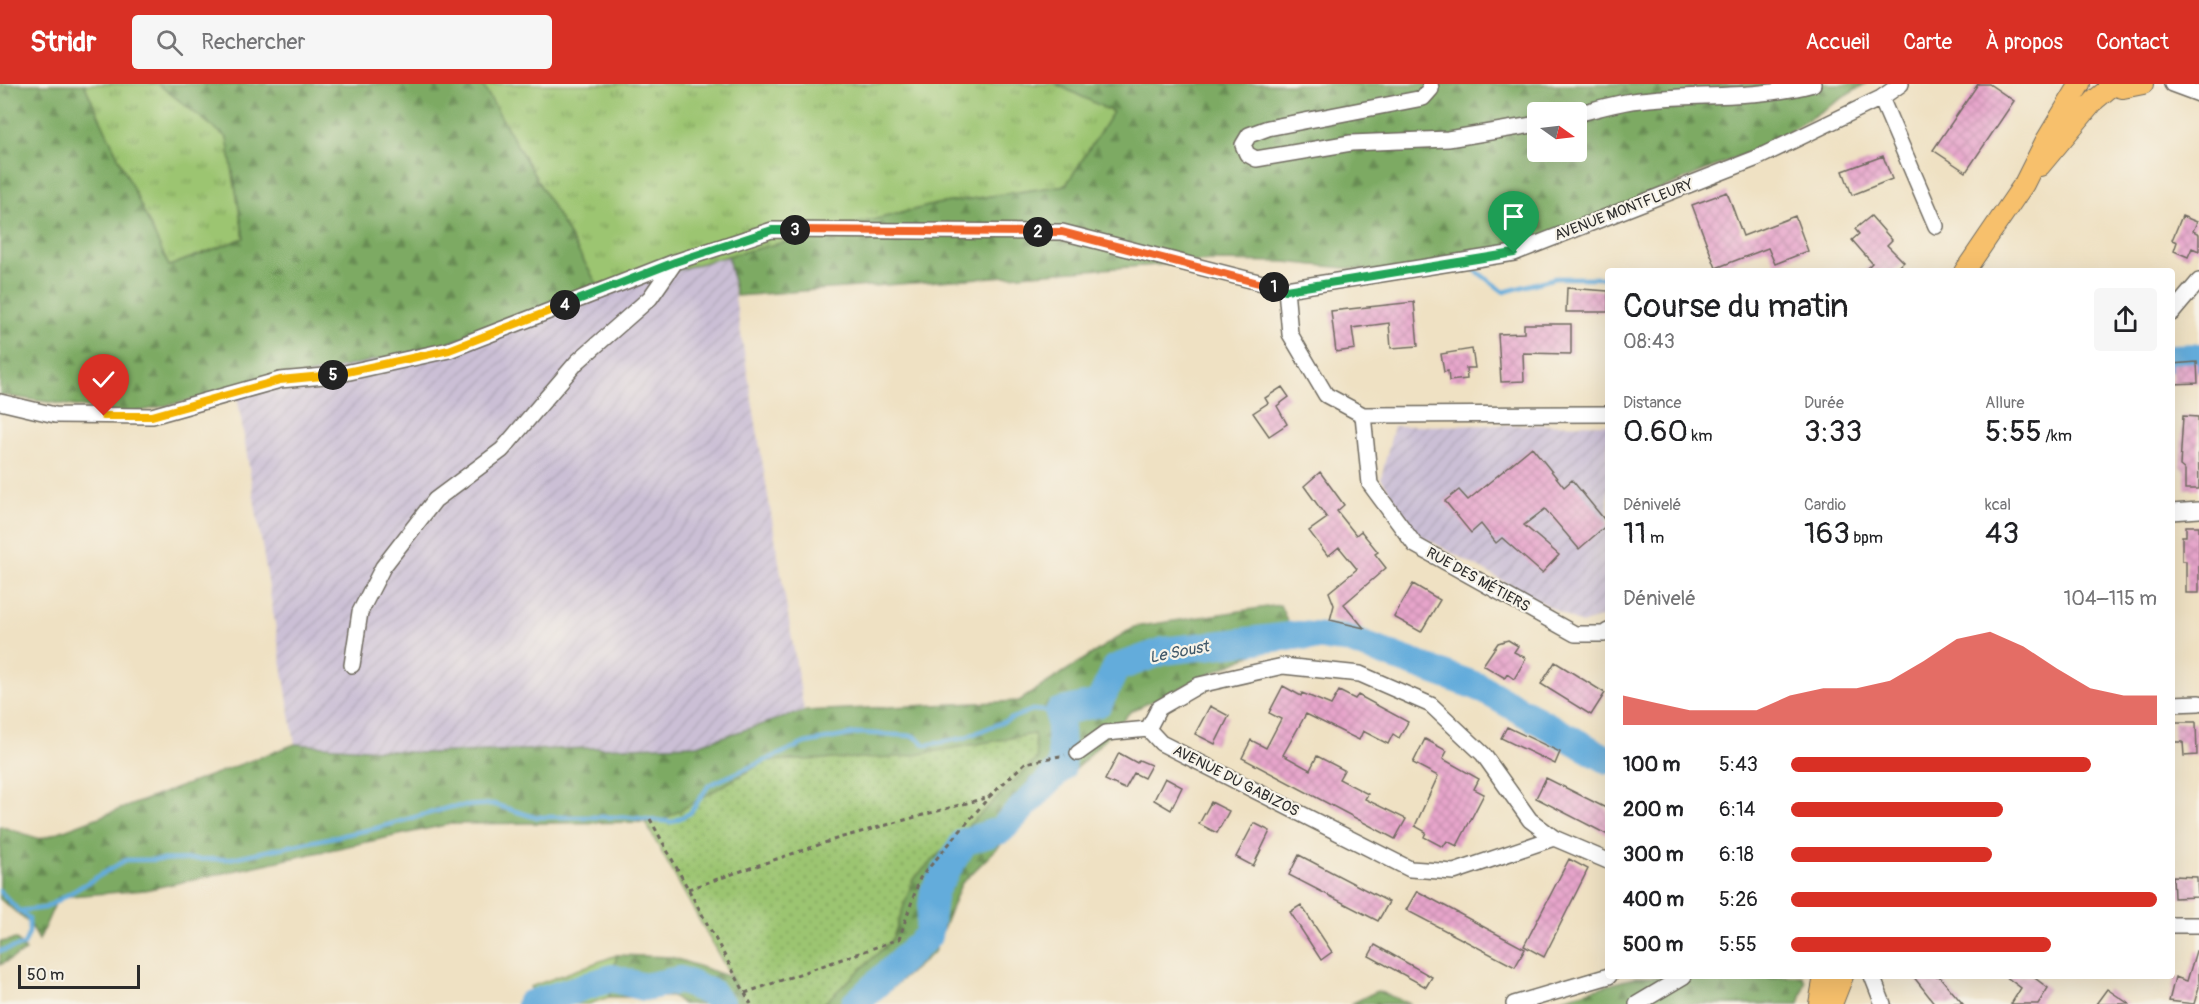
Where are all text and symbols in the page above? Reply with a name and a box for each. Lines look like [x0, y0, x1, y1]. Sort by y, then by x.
search box [132, 15, 552, 69]
text: Stridr [30, 25, 96, 60]
icon: search [153, 26, 186, 59]
text: Rechercher [201, 28, 305, 56]
text: Accueil [1806, 29, 1870, 56]
text: Carte [1903, 29, 1952, 56]
text: À propos [1985, 29, 2063, 56]
text: Contact [2096, 29, 2169, 56]
north arrow [1527, 102, 1587, 162]
map controls [1527, 102, 1587, 162]
street label: AVENUE MONTFLEURY [1552, 175, 1696, 245]
pin [1488, 191, 1539, 253]
icon: arrive [1497, 200, 1530, 233]
pin: 3 [780, 215, 810, 245]
pin: 2 [1023, 217, 1053, 247]
text: 3 [791, 220, 799, 240]
text: 2 [1034, 222, 1042, 242]
pin: 1 [1259, 272, 1289, 302]
text: 1 [1271, 277, 1277, 297]
text: Course du matin [1623, 286, 1849, 327]
button: share [2094, 288, 2157, 351]
pin: 4 [550, 290, 580, 320]
text: 4 [560, 295, 570, 315]
text: 08:43 [1623, 329, 1675, 354]
pin [78, 354, 129, 416]
pin: 5 [318, 360, 348, 390]
icon: check [87, 363, 120, 396]
text: 5 [329, 365, 337, 385]
text: Distance [1623, 393, 1682, 413]
text: Durée [1804, 393, 1844, 413]
text: Allure [1985, 393, 2024, 413]
text: 0.60 [1623, 413, 1688, 450]
text: 3:33 [1804, 413, 1862, 450]
text: 5:55 [1985, 413, 2042, 450]
text: km [1688, 426, 1712, 446]
text: /km [2042, 426, 2072, 446]
text: Dénivelé [1623, 495, 1681, 515]
text: Cardio [1804, 495, 1846, 515]
text: kcal [1985, 495, 2011, 515]
text: 11 [1623, 515, 1646, 552]
text: 163 [1804, 515, 1850, 552]
text: 43 [1985, 515, 2019, 552]
text: m [1646, 528, 1664, 548]
text: bpm [1850, 528, 1883, 548]
street label: RUE DES MÉTIERS [1423, 544, 1533, 616]
text: Dénivelé [1623, 586, 1696, 611]
text: 104–115 m [2064, 586, 2157, 611]
water label: Le Soust [1148, 636, 1212, 668]
street label: AVENUE DU GABIZOS [1170, 741, 1302, 821]
text: 100 m [1623, 752, 1680, 777]
text: 5:43 [1719, 752, 1758, 777]
text: 200 m [1623, 797, 1684, 822]
text: 6:14 [1719, 797, 1755, 822]
text: 300 m [1623, 842, 1684, 867]
text: 6:18 [1719, 842, 1754, 867]
text: 400 m [1623, 887, 1684, 912]
text: 5:26 [1719, 887, 1758, 912]
text: 500 m [1623, 932, 1683, 957]
text: 5:55 [1719, 932, 1757, 957]
scale bar [18, 962, 140, 990]
text: 50 m [27, 965, 64, 985]

